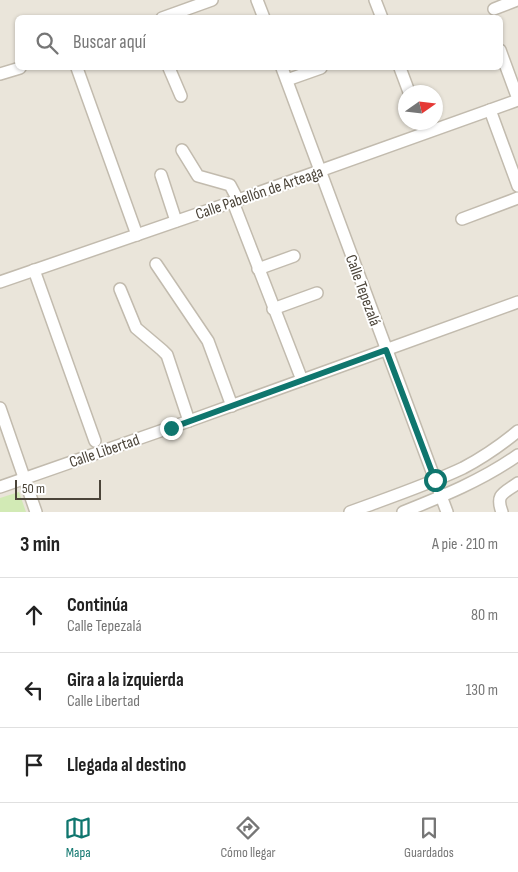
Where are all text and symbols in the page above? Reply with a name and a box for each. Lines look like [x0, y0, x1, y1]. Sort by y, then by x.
search box [15, 15, 503, 70]
icon: search [33, 29, 61, 57]
text: Buscar aquí [73, 31, 146, 54]
north arrow [398, 85, 443, 130]
street label: Calle Pabellón de Arteaga [193, 163, 326, 224]
street label: Calle Tepezalá [341, 252, 384, 329]
route end [160, 417, 183, 440]
street label: Calle Libertad [67, 431, 142, 472]
route start [424, 469, 447, 492]
scale bar [15, 477, 101, 500]
text: 50 m [22, 480, 45, 497]
text: 3 min [20, 532, 60, 557]
text: A pie · 210 m [432, 535, 498, 554]
text: Continúa [67, 594, 128, 617]
icon: ahead [20, 601, 48, 629]
text: 80 m [471, 606, 498, 625]
text: Calle Tepezalá [67, 617, 142, 636]
text: Gira a la izquierda [67, 669, 184, 692]
icon: left [20, 676, 48, 704]
text: 130 m [466, 681, 498, 700]
text: Calle Libertad [67, 692, 140, 711]
icon: arrive [20, 751, 48, 779]
text: Llegada al destino [67, 754, 186, 777]
tab: Mapa [64, 814, 92, 861]
tab: Cómo llegar [220, 814, 276, 861]
tab: Guardados [404, 814, 454, 861]

